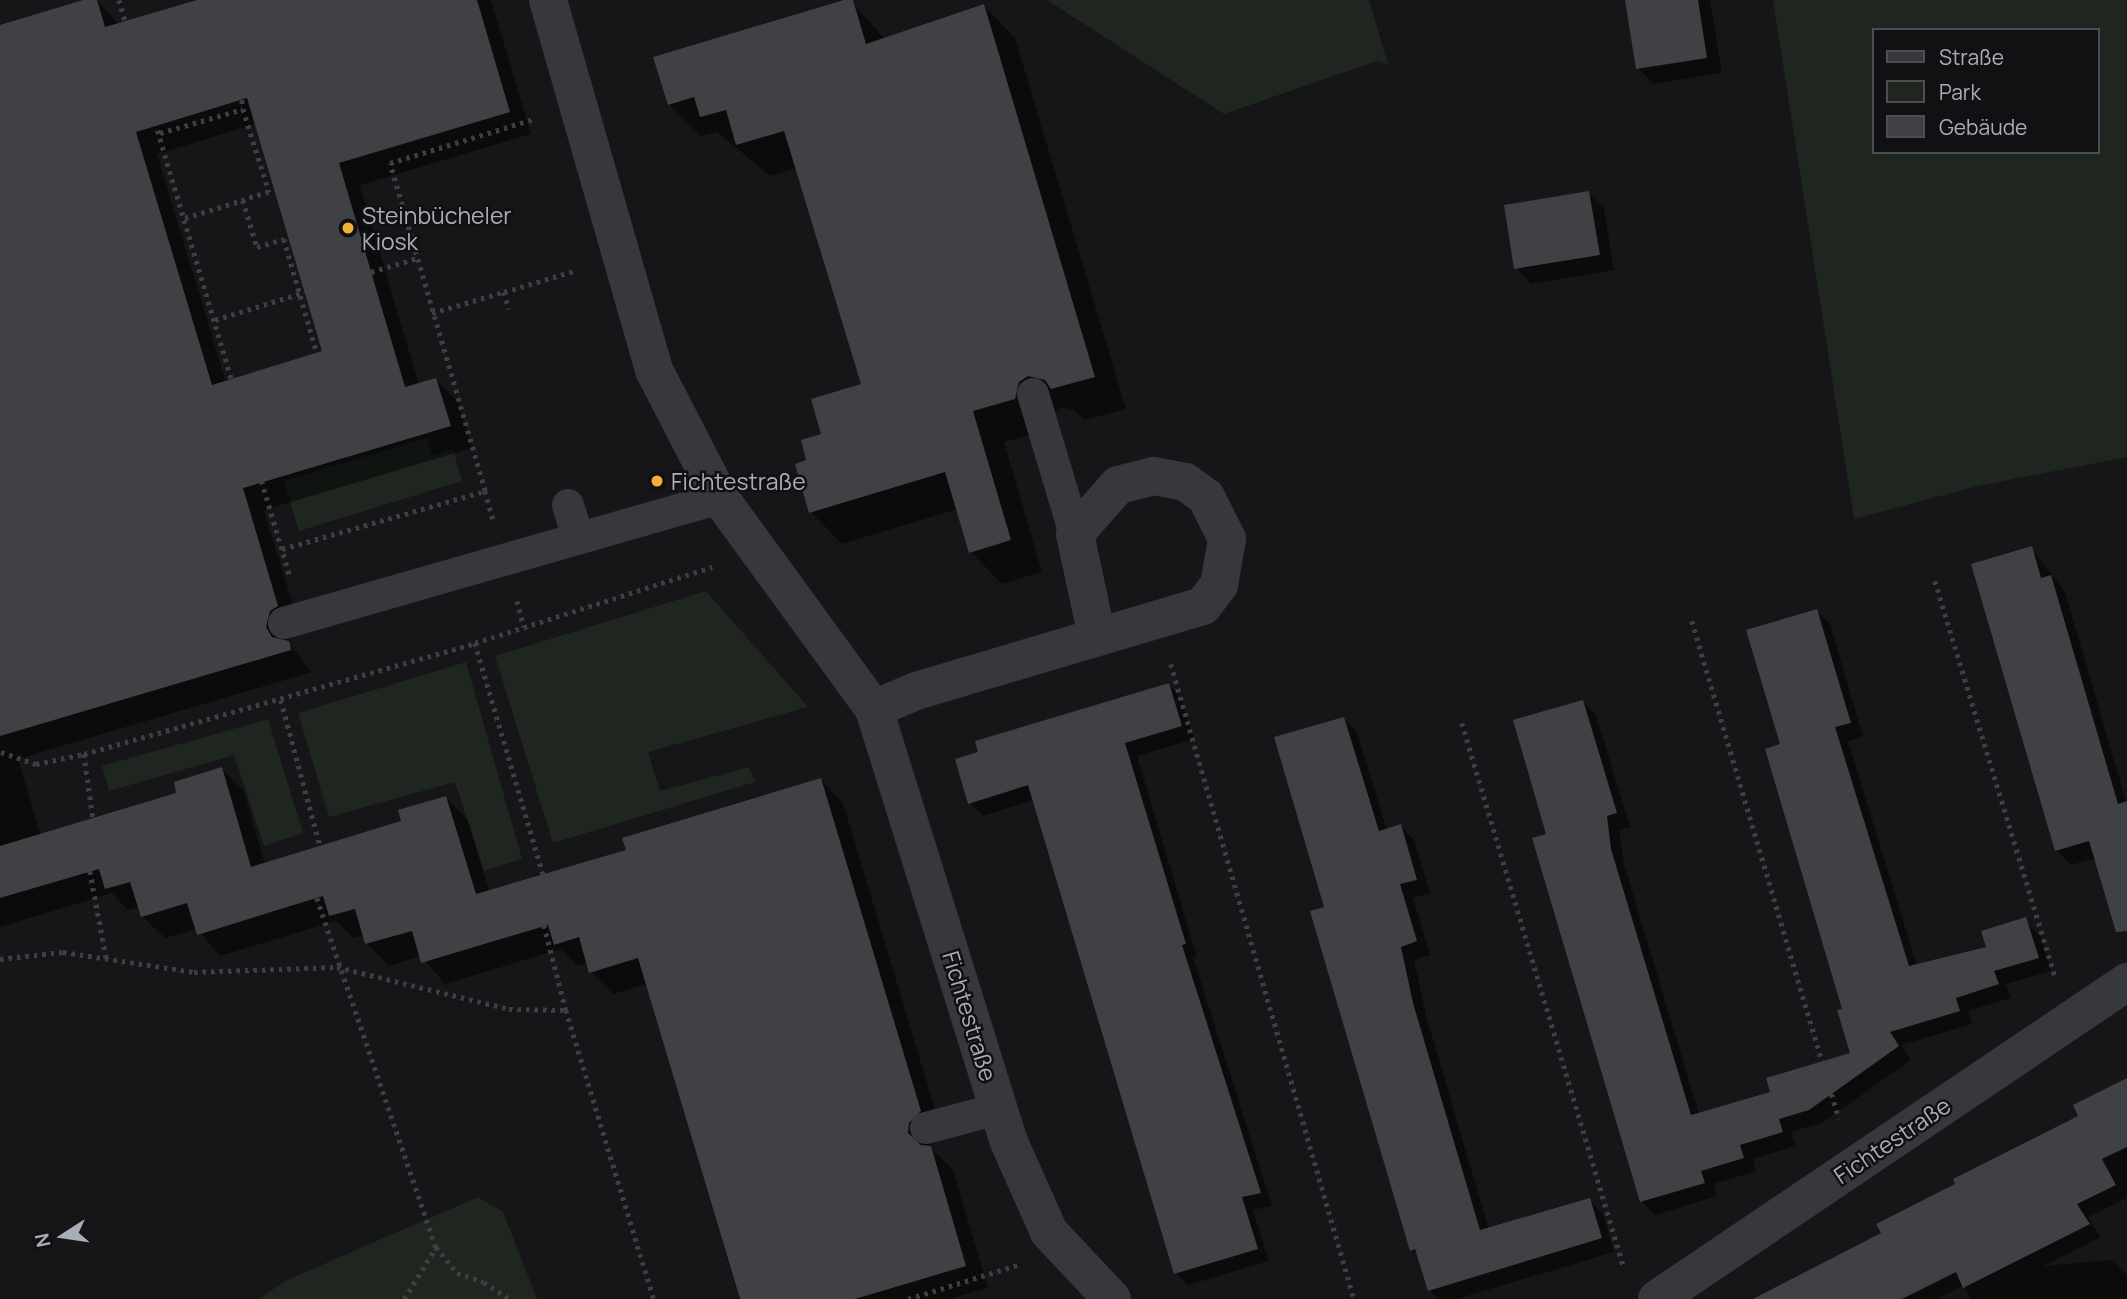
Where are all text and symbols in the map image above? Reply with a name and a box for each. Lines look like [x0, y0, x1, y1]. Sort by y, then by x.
legend [1871, 28, 2099, 154]
text: Straße [1939, 43, 2004, 71]
text: Park [1939, 78, 1981, 106]
text: Gebäude [1939, 113, 2027, 141]
place label: Steinbücheler Kiosk [362, 201, 512, 255]
marker: Steinbücheler Kiosk [340, 220, 356, 236]
place label: Fichtestraße [671, 467, 806, 495]
marker: Fichtestraße [649, 473, 665, 489]
street label: Fichtestraße [937, 948, 1003, 1084]
street label: Fichtestraße [1828, 1091, 1956, 1189]
north arrow [28, 1201, 98, 1271]
text: N [28, 1231, 57, 1250]

